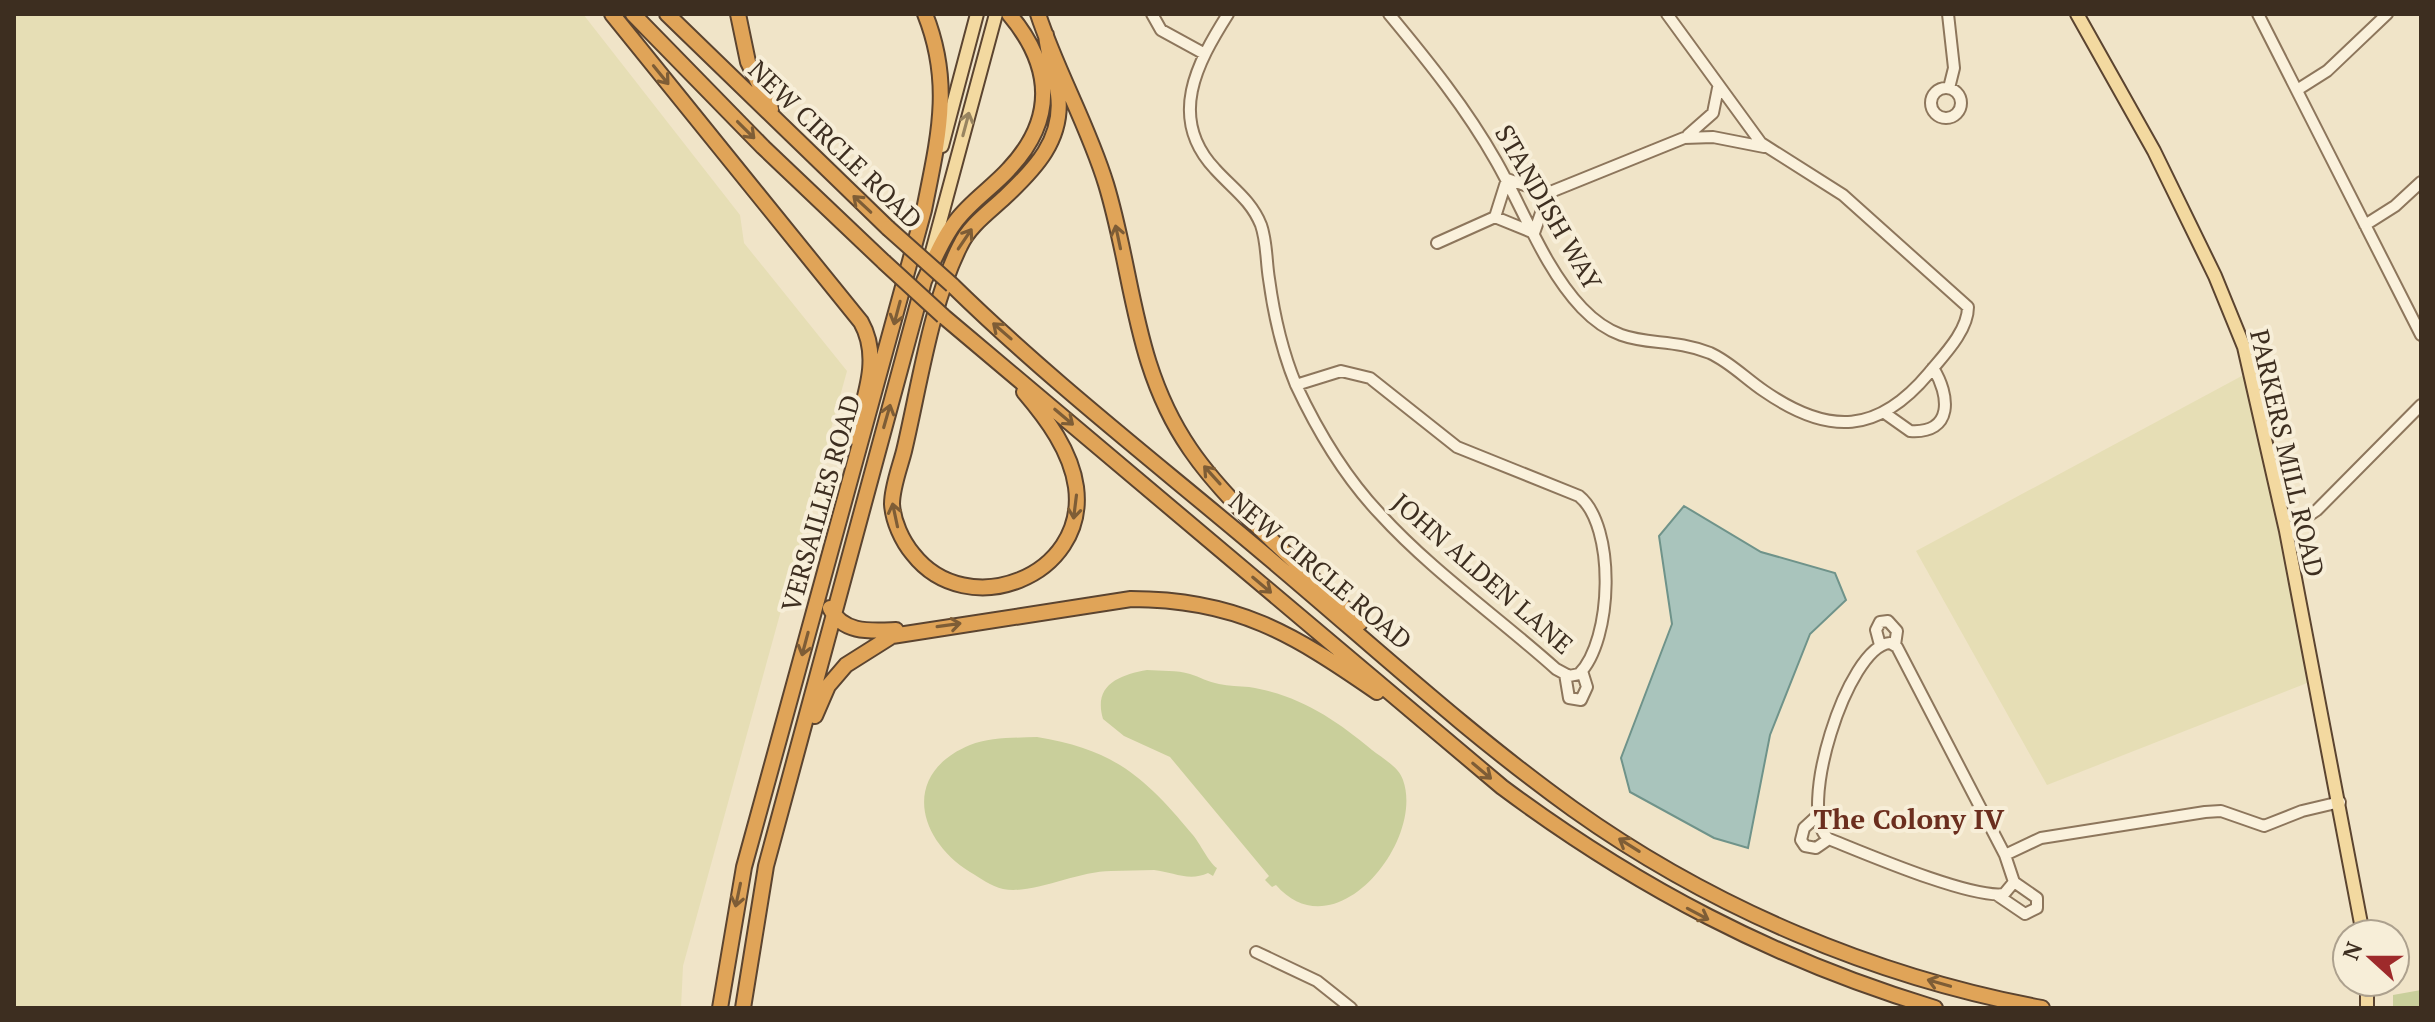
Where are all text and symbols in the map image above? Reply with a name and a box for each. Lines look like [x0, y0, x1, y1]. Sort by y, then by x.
street label: NEW CIRCLE ROAD [742, 52, 930, 236]
one-way arrow [652, 64, 669, 85]
one-way arrow [959, 112, 974, 138]
street label: STANDISH WAY [1488, 118, 1610, 296]
one-way arrow [736, 120, 755, 139]
one-way arrow [852, 194, 872, 213]
one-way arrow [1110, 225, 1125, 250]
one-way arrow [957, 228, 974, 250]
one-way arrow [889, 299, 904, 325]
one-way arrow [993, 322, 1013, 340]
street label: PARKERS MILL ROAD [2243, 326, 2333, 580]
street label: VERSAILLES ROAD [773, 391, 867, 615]
one-way arrow [880, 403, 895, 429]
one-way arrow [1053, 408, 1073, 426]
one-way arrow [1203, 465, 1222, 486]
street label: NEW CIRCLE ROAD [1222, 483, 1420, 657]
street label: JOHN ALDEN LANE [1385, 485, 1581, 661]
one-way arrow [1067, 493, 1082, 520]
one-way arrow [887, 503, 902, 529]
one-way arrow [1252, 576, 1272, 594]
one-way arrow [936, 617, 961, 632]
one-way arrow [797, 630, 812, 656]
one-way arrow [1471, 762, 1492, 780]
district label: The Colony IV [1814, 800, 2005, 837]
one-way arrow [1618, 836, 1641, 852]
one-way arrow [730, 882, 745, 907]
one-way arrow [1686, 907, 1710, 923]
north arrow [2331, 918, 2411, 998]
text: N [2335, 937, 2369, 964]
one-way arrow [1927, 975, 1953, 990]

